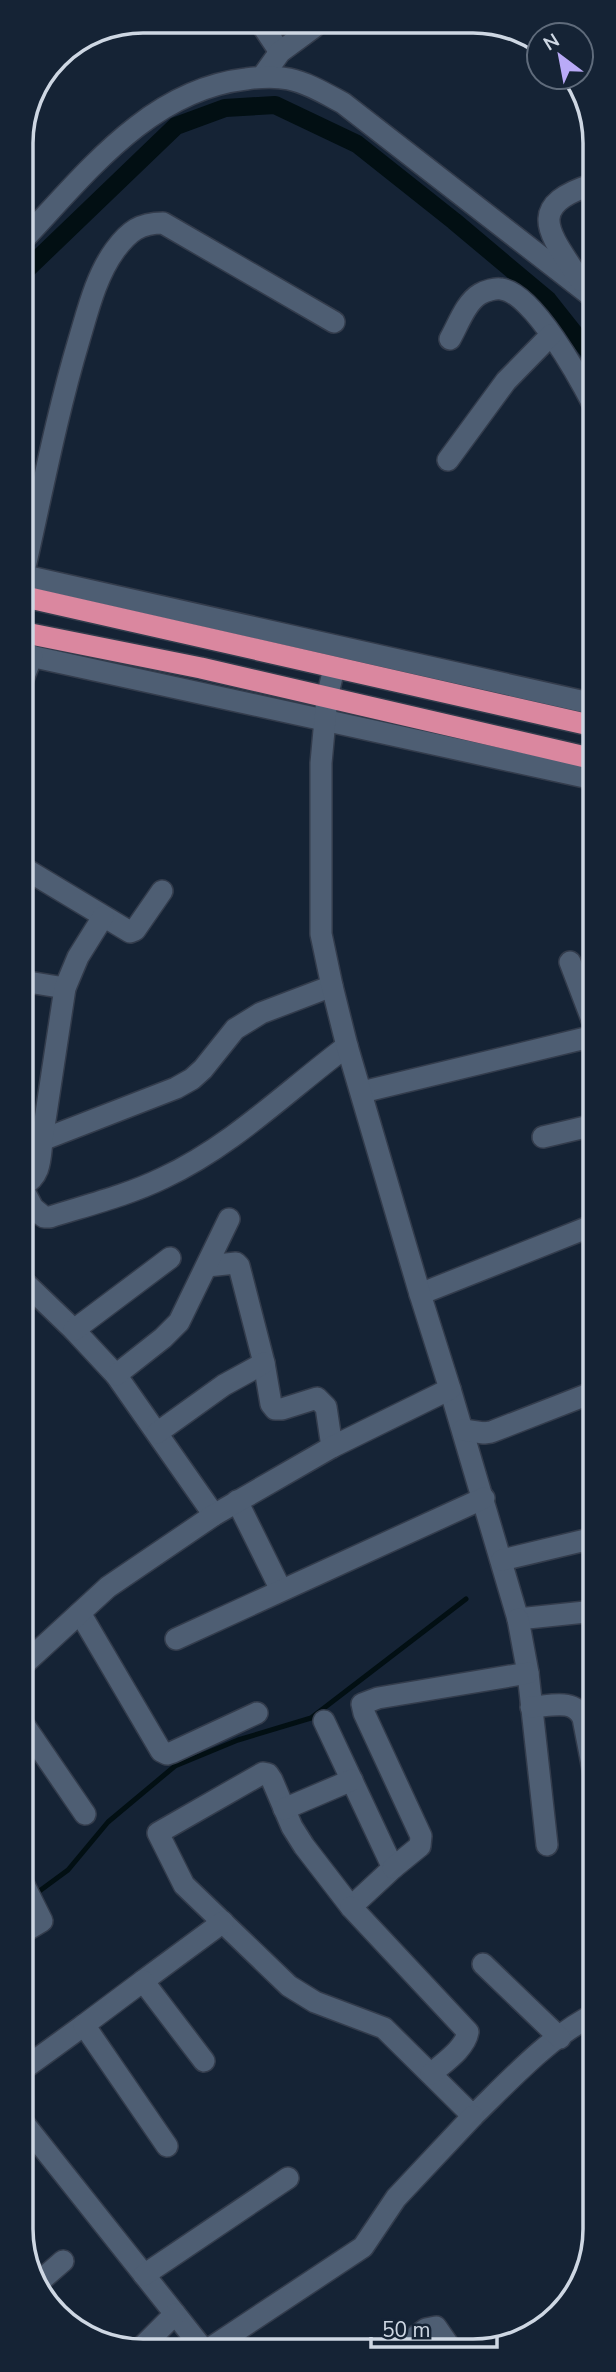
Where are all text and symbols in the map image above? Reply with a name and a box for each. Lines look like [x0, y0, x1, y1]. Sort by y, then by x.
north arrow [525, 21, 595, 91]
text: N [539, 28, 564, 57]
scale bar [371, 2306, 497, 2350]
text: 50 m [382, 2316, 431, 2344]

